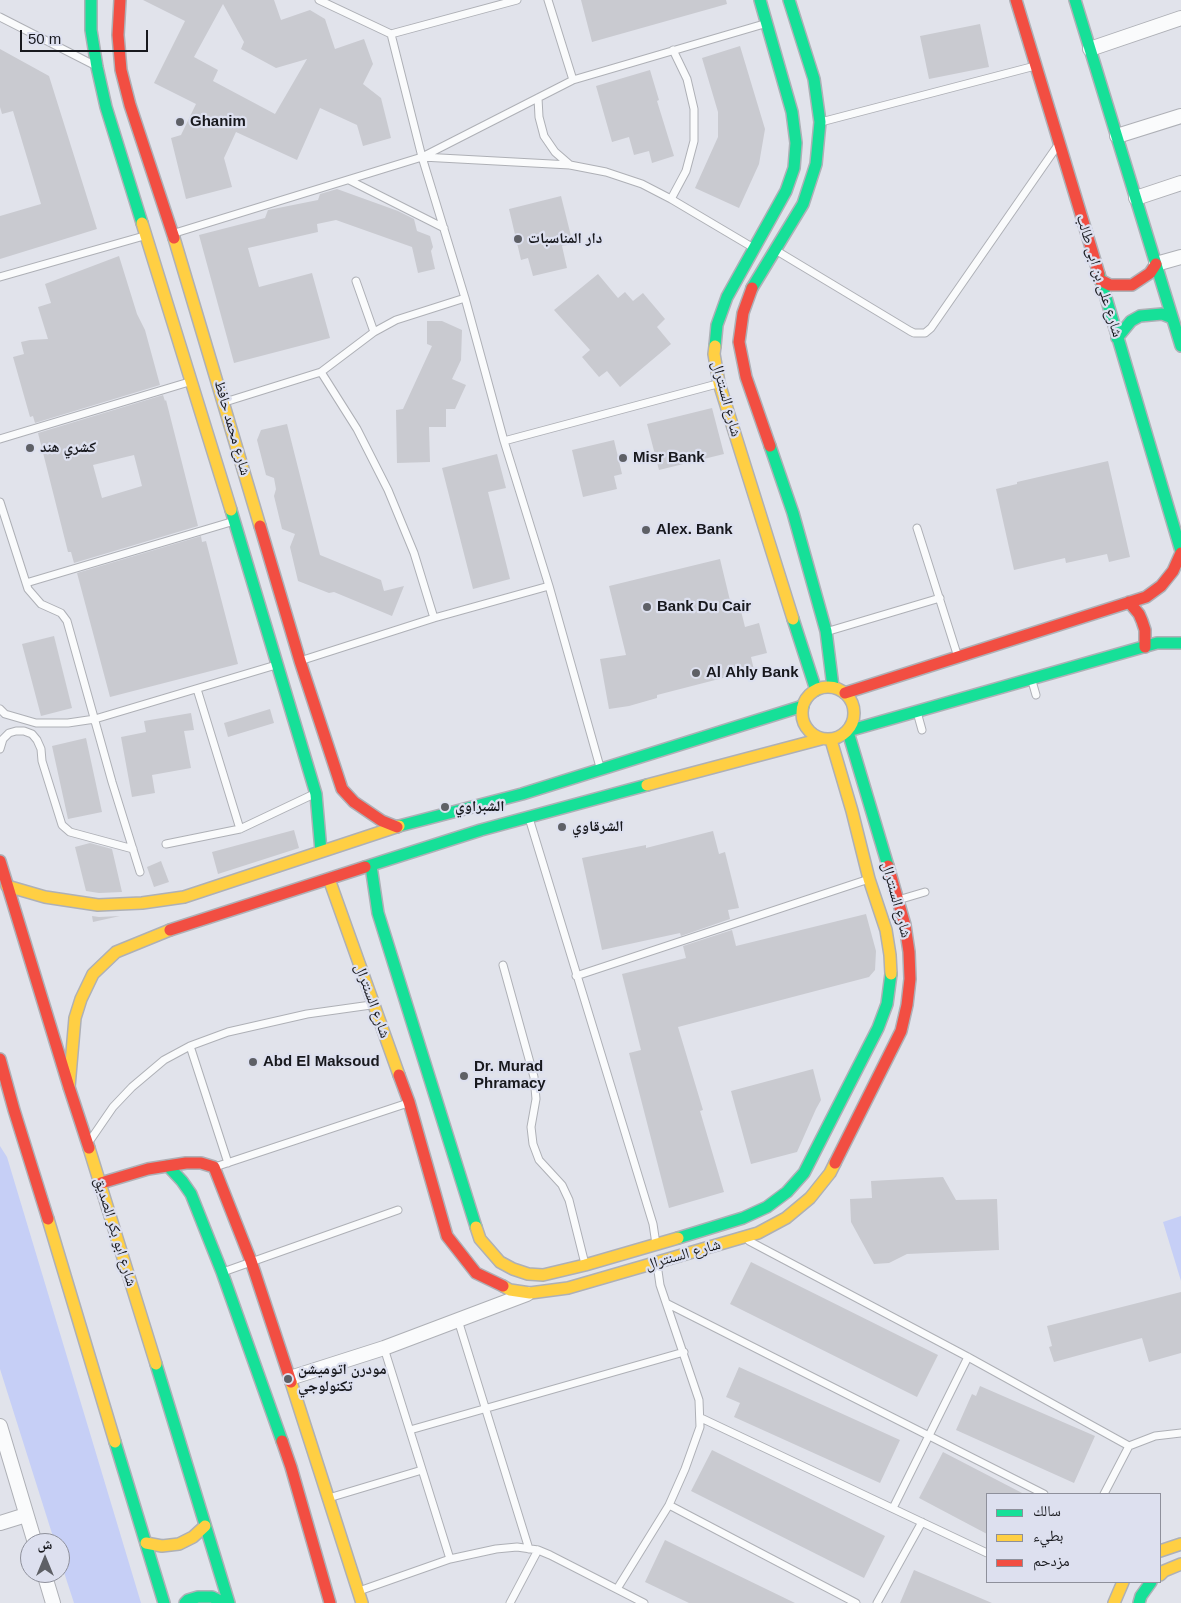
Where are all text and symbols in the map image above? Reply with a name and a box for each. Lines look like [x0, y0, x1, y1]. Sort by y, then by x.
scale bar [22, 20, 150, 52]
text: 50 m [28, 30, 61, 47]
place label: Ghanim [190, 113, 246, 131]
marker: Ghanim [174, 116, 186, 128]
street label: شارع على بن ابى طالب [1072, 213, 1126, 339]
place label: دار المناسبات [528, 230, 602, 248]
marker: دار المناسبات [512, 233, 524, 245]
street label: شارع السنترال [707, 359, 745, 439]
street label: شارع محمد حافظ [210, 378, 254, 478]
place label: كشري هند [40, 439, 96, 457]
marker: كشري هند [24, 442, 36, 454]
place label: Misr Bank [633, 449, 705, 467]
marker: Misr Bank [617, 452, 629, 464]
place label: Alex. Bank [656, 521, 733, 539]
marker: Alex. Bank [640, 524, 652, 536]
place label: Bank Du Cair [657, 598, 751, 616]
marker: Bank Du Cair [641, 601, 653, 613]
place label: Al Ahly Bank [706, 664, 799, 682]
marker: Al Ahly Bank [690, 667, 702, 679]
place label: الشبراوي [455, 798, 505, 816]
marker: الشبراوي [439, 801, 451, 813]
place label: الشرقاوي [572, 818, 624, 836]
marker: الشرقاوي [556, 821, 568, 833]
street label: شارع السنترال [877, 860, 915, 940]
street label: شارع السنترال [350, 961, 394, 1041]
place label: Abd El Maksoud [263, 1053, 380, 1071]
marker: Abd El Maksoud [247, 1056, 259, 1068]
place label: Dr. Murad Phramacy [474, 1058, 546, 1093]
marker: Dr. Murad Phramacy [458, 1070, 470, 1082]
street label: شارع ابو بكر الصديق [90, 1175, 140, 1289]
street label: شارع السنترال [643, 1236, 723, 1274]
place label: مودرن اتوميشن تكنولوجي [298, 1361, 386, 1396]
marker: مودرن اتوميشن تكنولوجي [282, 1373, 294, 1385]
legend [986, 1493, 1161, 1583]
text: سالك [1033, 1502, 1061, 1519]
text: بطيء [1033, 1527, 1063, 1544]
north arrow [20, 1533, 70, 1583]
text: ش [38, 1536, 52, 1552]
text: مزدحم [1033, 1552, 1070, 1569]

